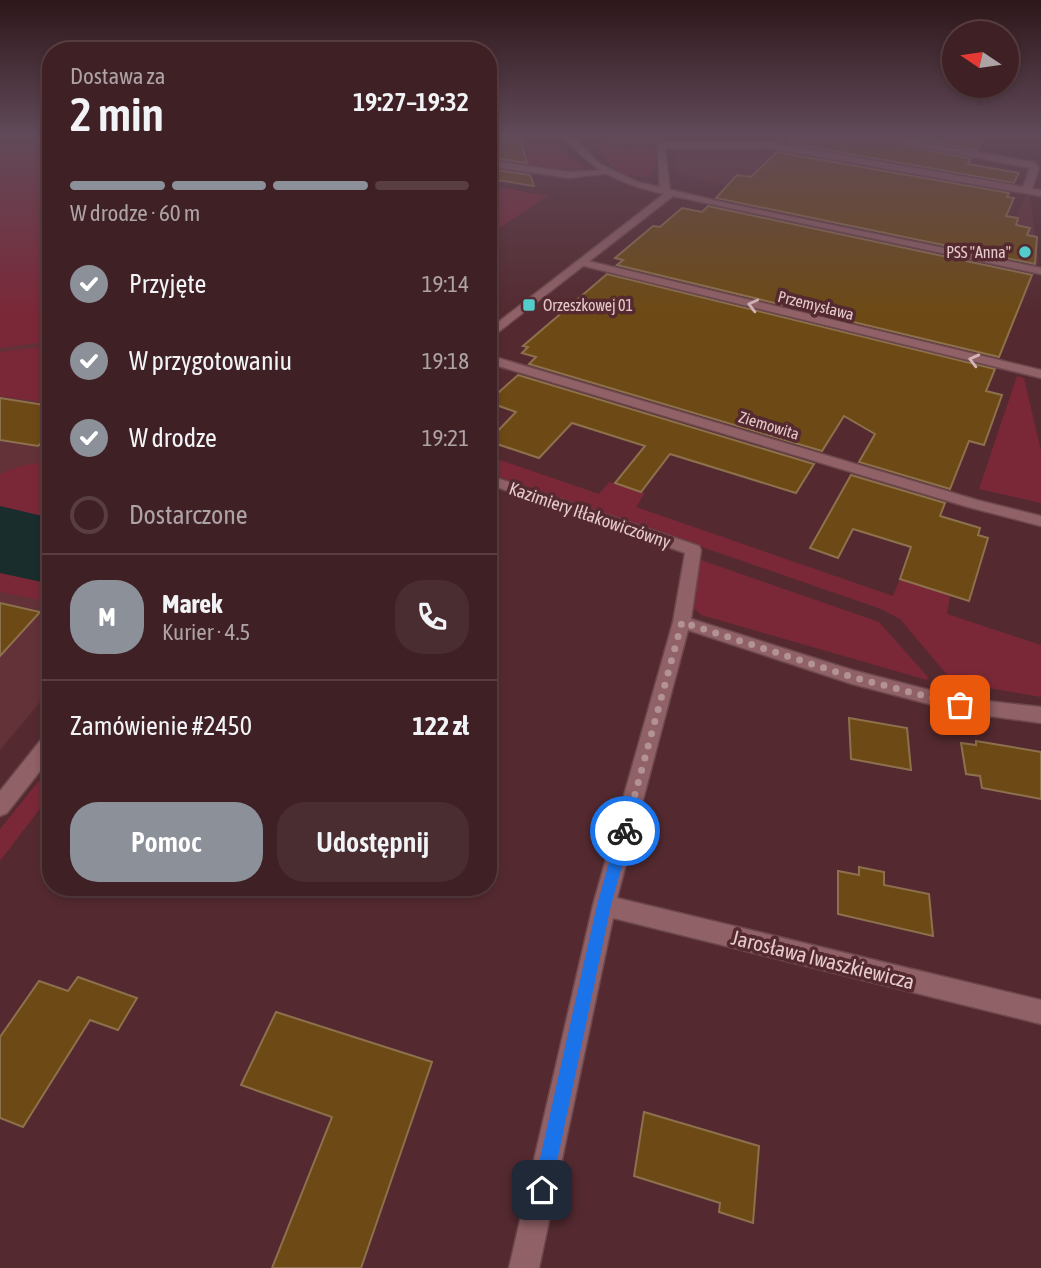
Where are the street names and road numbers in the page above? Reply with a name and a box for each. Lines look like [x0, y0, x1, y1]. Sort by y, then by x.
street label: Przemysława [776, 287, 856, 324]
street label: Ziemowita [737, 407, 801, 443]
street label: Kazimiery Iłłakowiczówny [507, 478, 673, 552]
street label: Jarosława Iwaszkiewicza [729, 925, 917, 993]

